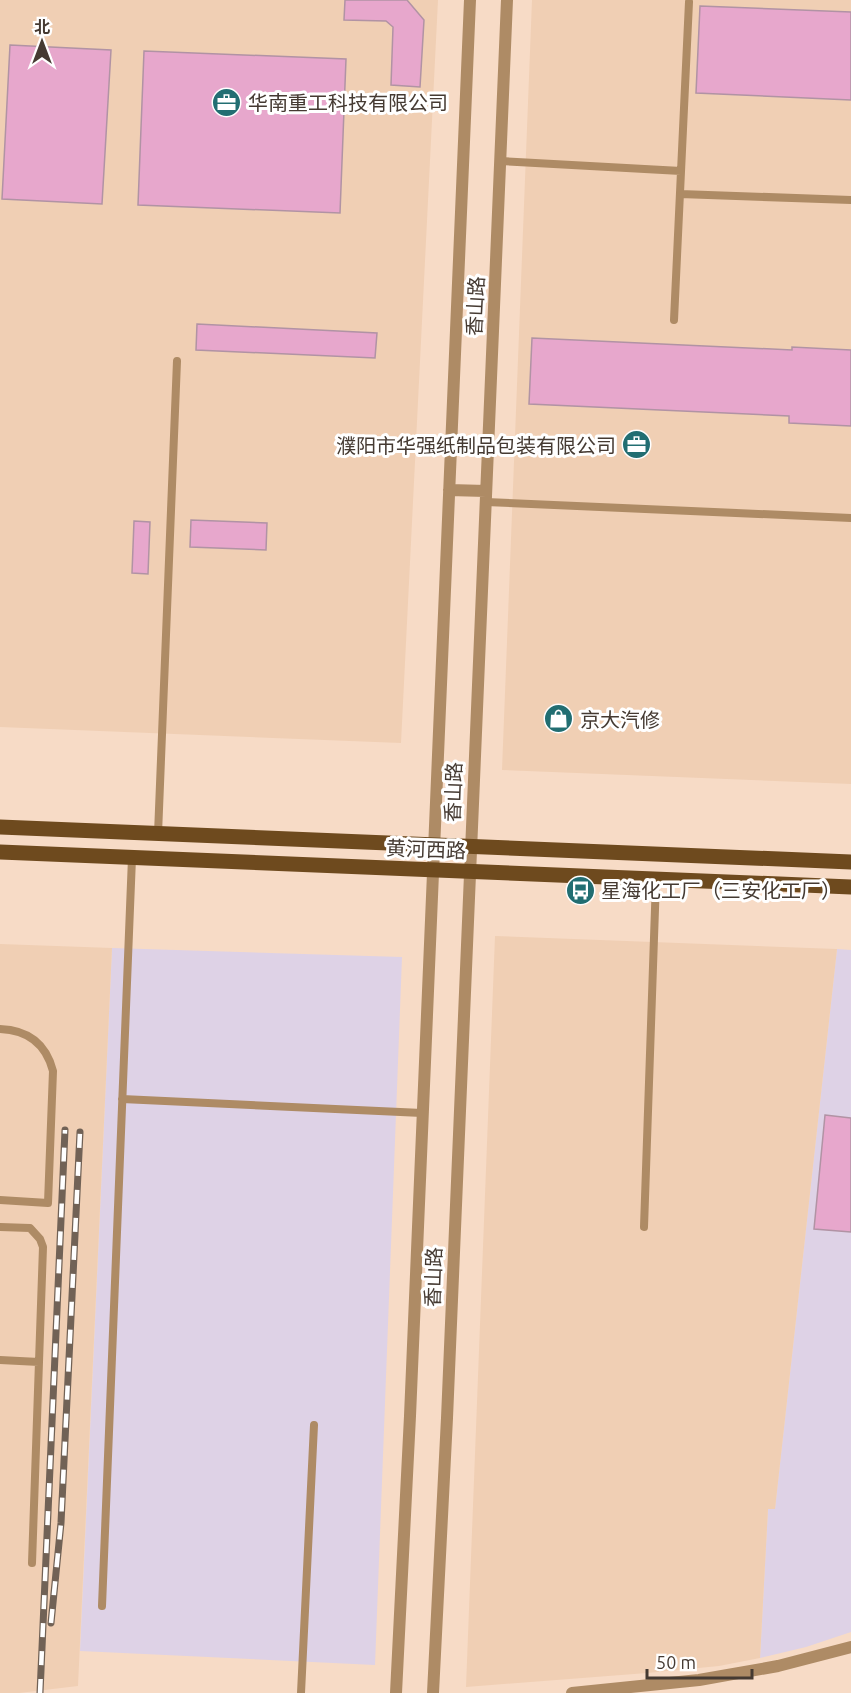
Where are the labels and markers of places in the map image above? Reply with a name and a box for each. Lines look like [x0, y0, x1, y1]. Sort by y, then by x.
office icon: 华南重工科技有限公司 [211, 86, 243, 118]
place label: 华南重工科技有限公司 [248, 91, 448, 114]
office icon: 濮阳市华强纸制品包装有限公司 [621, 429, 653, 461]
place label: 濮阳市华强纸制品包装有限公司 [336, 434, 616, 457]
shop icon: 京大汽修 [543, 703, 575, 735]
place label: 京大汽修 [580, 708, 660, 731]
bus stop icon: 星海化工厂（三安化工厂） [564, 874, 596, 906]
place label: 星海化工厂（三安化工厂） [601, 879, 841, 902]

